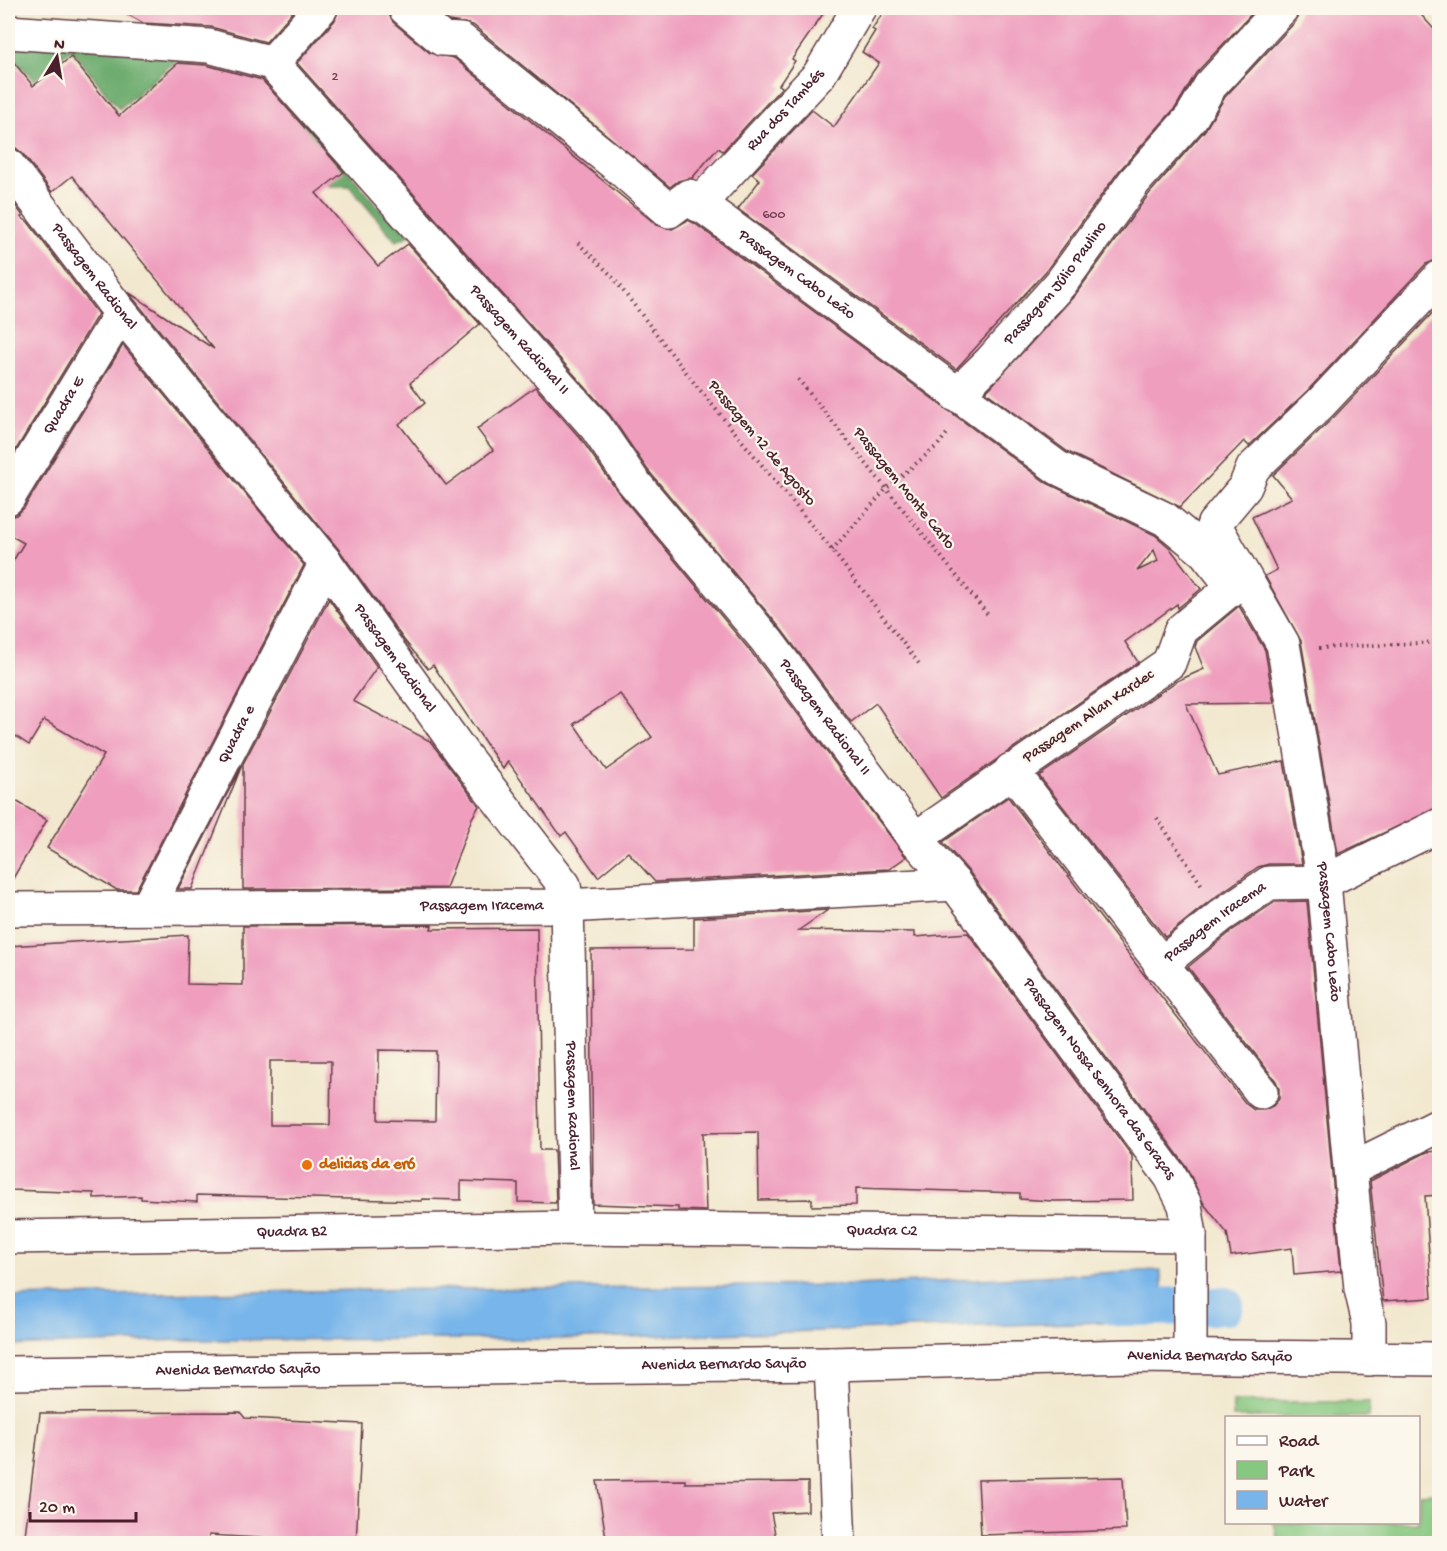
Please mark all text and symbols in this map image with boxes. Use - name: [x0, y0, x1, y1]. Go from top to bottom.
- north arrow: [27, 27, 87, 87]
- text: N: [52, 35, 67, 56]
- street label: Rua dos Tambés: [743, 66, 830, 155]
- house number: 2: [332, 69, 339, 86]
- house number: 600: [763, 207, 786, 224]
- street label: Passagem Júlio Paulino: [999, 218, 1112, 350]
- street label: Passagem Radional: [46, 219, 141, 334]
- street label: Passagem Cabo Leão: [733, 225, 859, 324]
- street label: Passagem Radional II: [464, 281, 573, 399]
- street label: Quadra E: [39, 372, 90, 438]
- street label: Passagem 12 de Agosto: [702, 377, 819, 511]
- street label: Passagem Monte Carlo: [847, 423, 958, 554]
- street label: Passagem Radional: [348, 600, 440, 717]
- street label: Passagem Radional II: [774, 655, 874, 780]
- street label: Passagem Allan Kardec: [1019, 666, 1159, 769]
- street label: Quadra e: [214, 702, 260, 767]
- street label: Passagem Cabo Leão: [1311, 860, 1344, 1003]
- street label: Passagem Iracema: [1160, 877, 1271, 968]
- street label: Passagem Iracema: [419, 897, 545, 916]
- street label: Passagem Nossa Senhora das Graças: [1018, 974, 1180, 1184]
- street label: Passagem Radional: [561, 1040, 583, 1171]
- place label: delicias da eró: [319, 1156, 416, 1175]
- marker: delicias da eró: [300, 1158, 314, 1172]
- street label: Quadra B2: [256, 1222, 328, 1243]
- street label: Quadra C2: [846, 1222, 918, 1241]
- street label: Avenida Bernardo Sayão: [1127, 1346, 1292, 1367]
- street label: Avenida Bernardo Sayão: [641, 1355, 807, 1376]
- street label: Avenida Bernardo Sayão: [155, 1360, 321, 1381]
- legend: [1225, 1416, 1420, 1524]
- text: Road: [1279, 1432, 1320, 1453]
- text: Park: [1278, 1462, 1315, 1483]
- scale bar: [30, 1485, 136, 1523]
- text: Water: [1279, 1492, 1329, 1513]
- text: 20 m: [39, 1498, 75, 1519]

